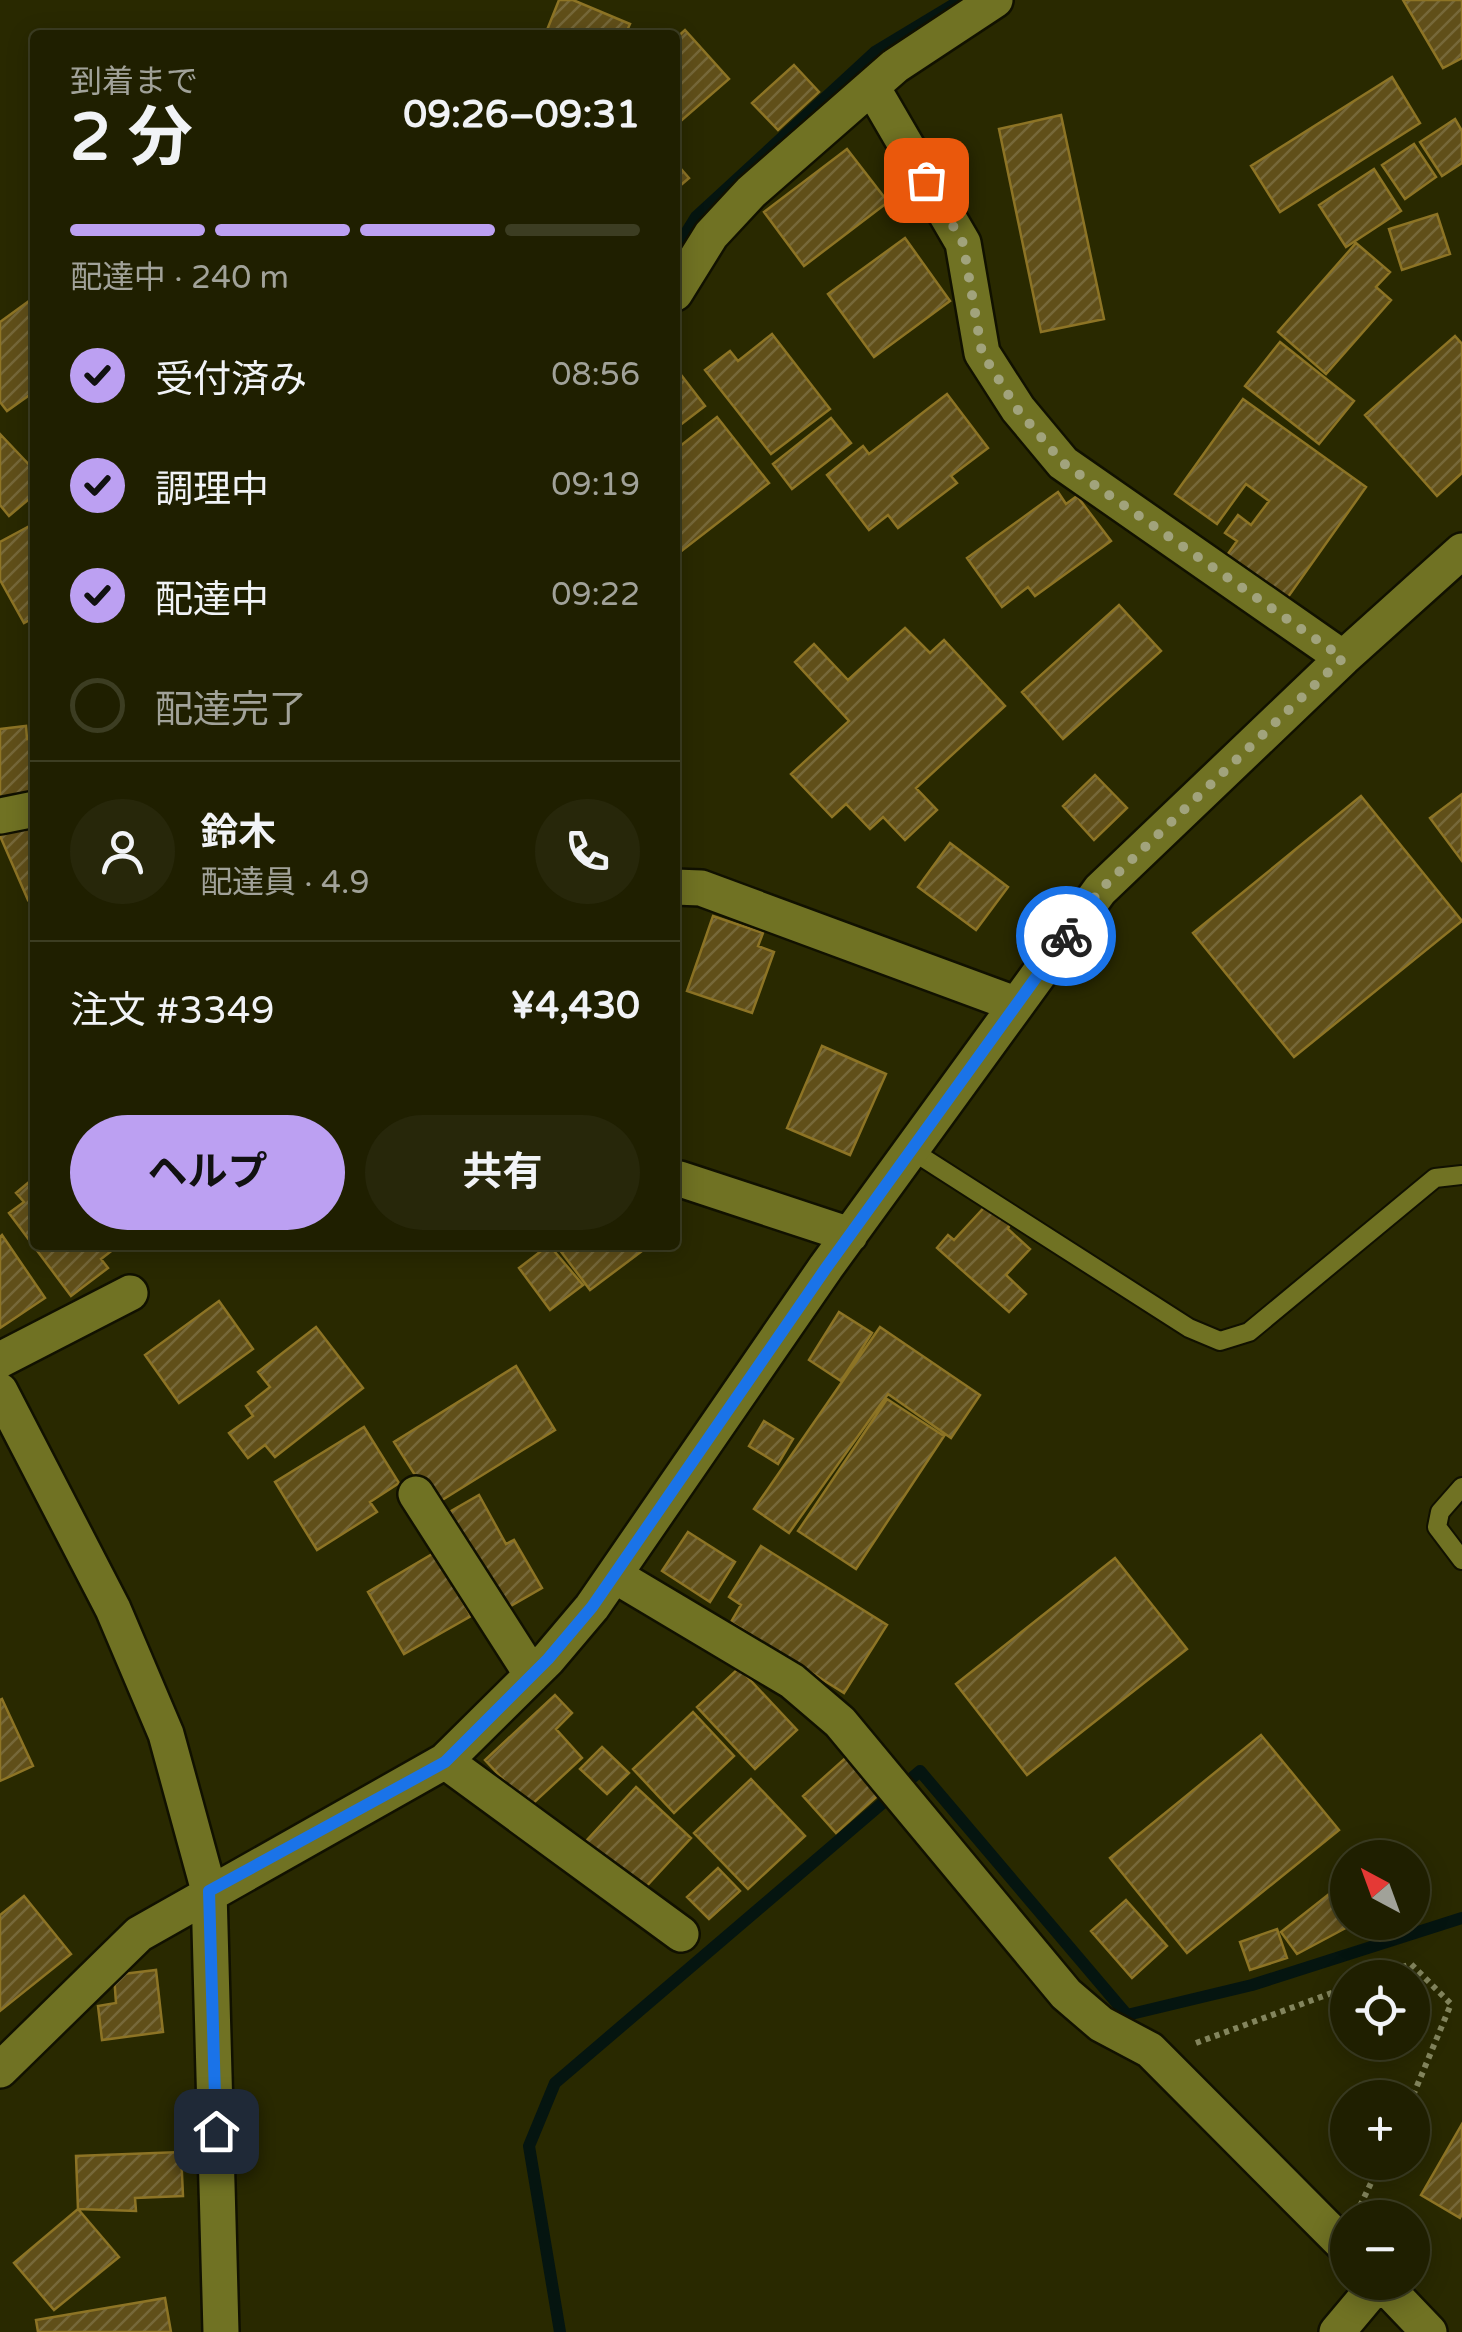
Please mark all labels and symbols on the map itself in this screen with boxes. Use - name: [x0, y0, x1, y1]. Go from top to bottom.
- pin: [884, 138, 969, 223]
- courier: [1016, 886, 1116, 986]
- north arrow: [1330, 1840, 1430, 1940]
- pin: [174, 2089, 259, 2174]

